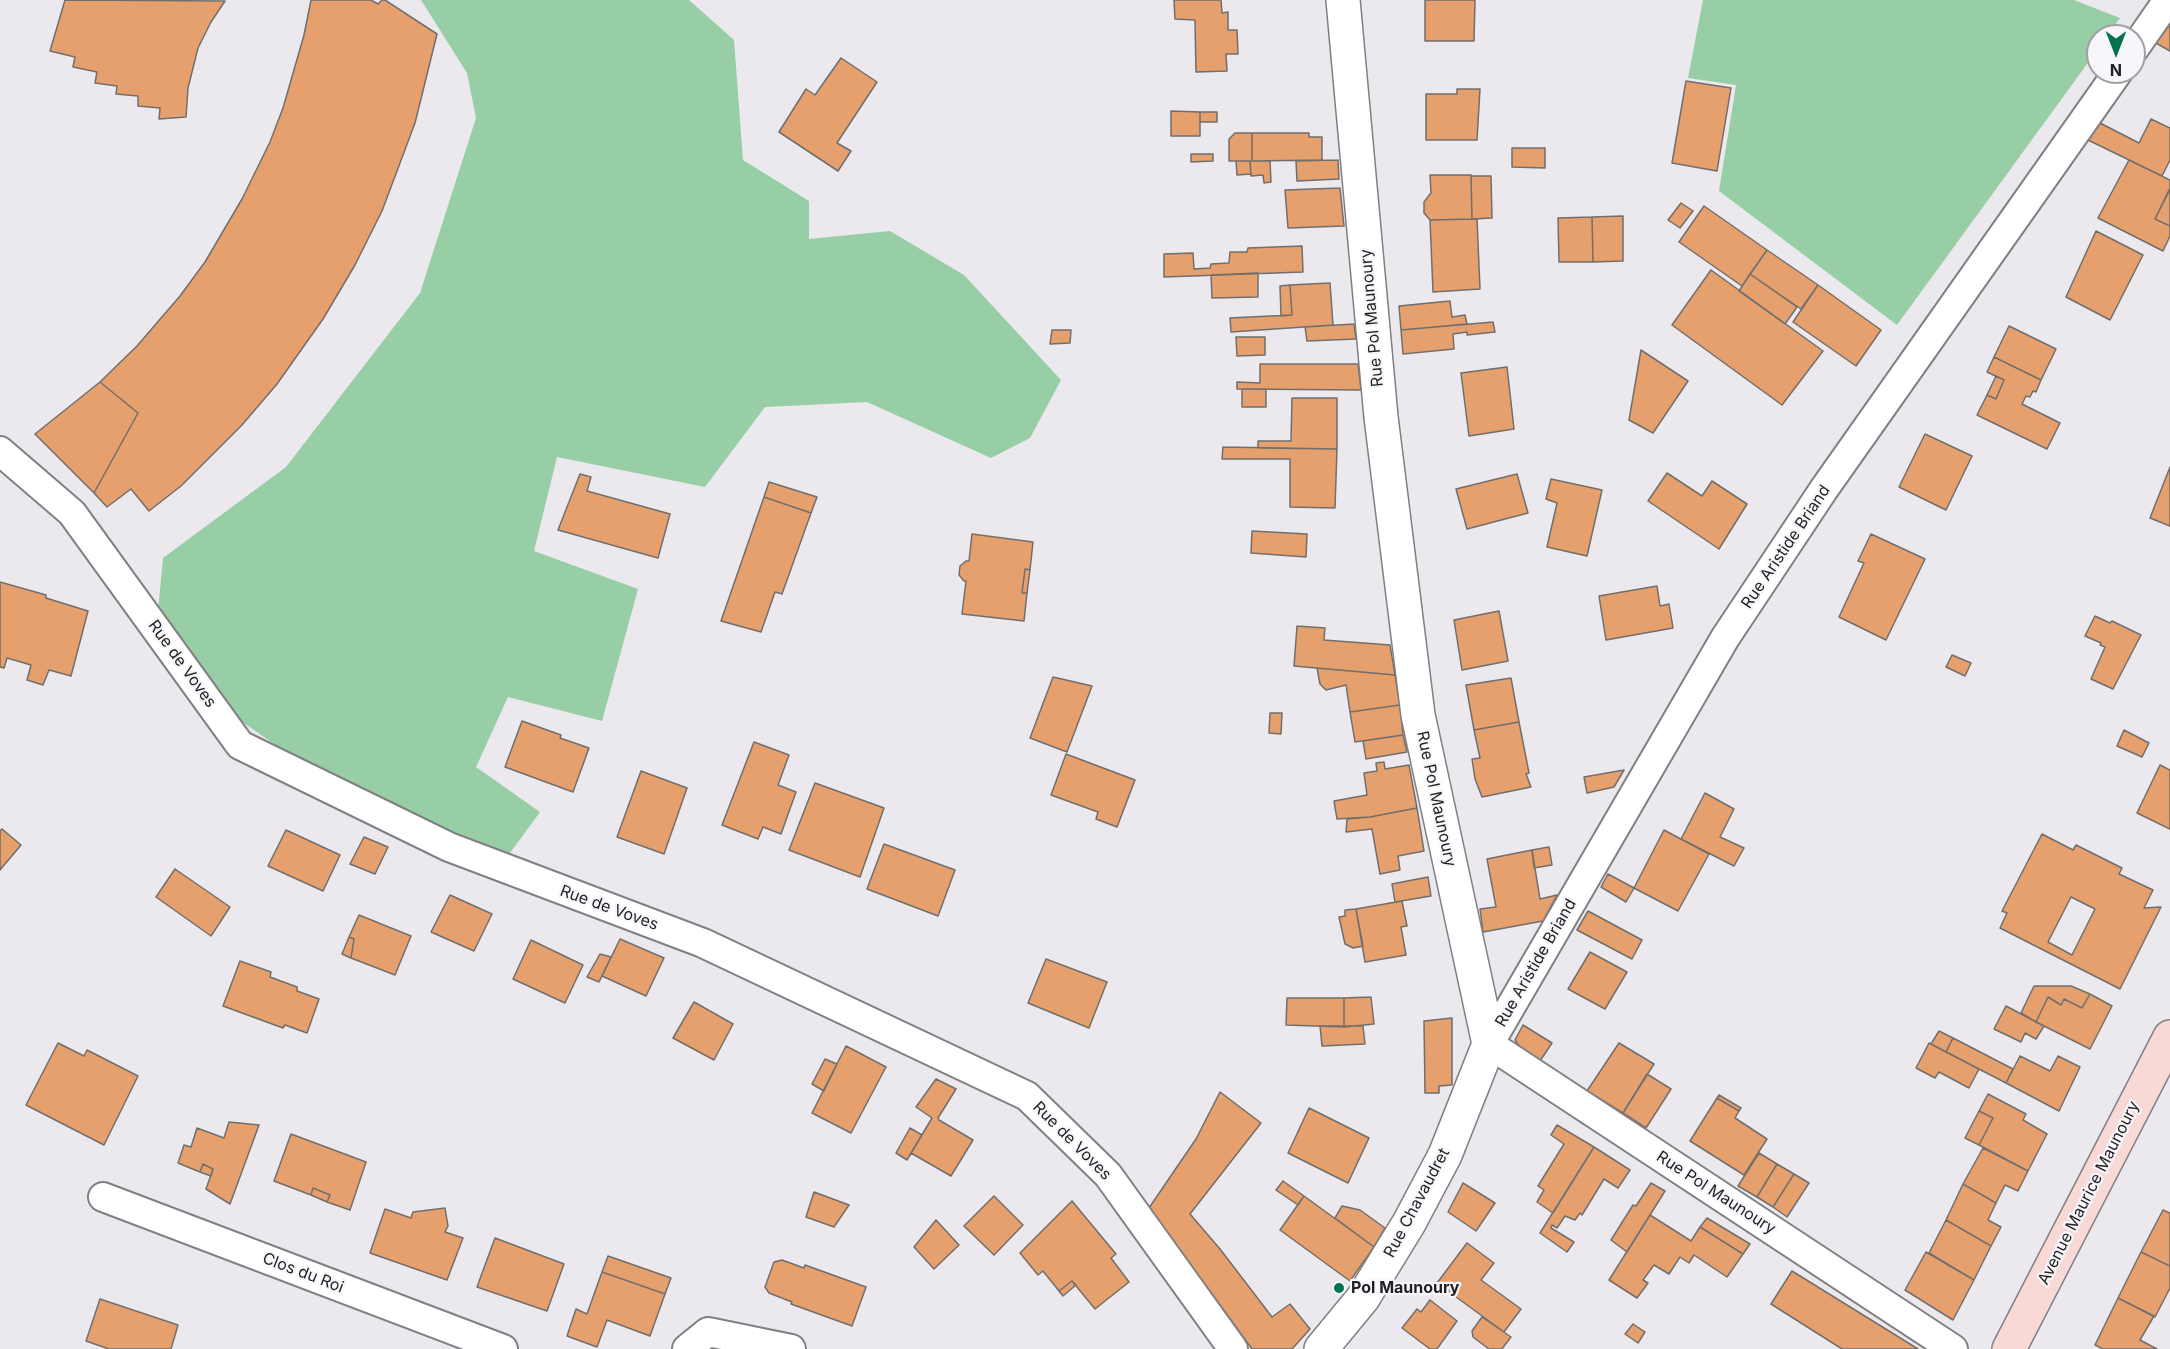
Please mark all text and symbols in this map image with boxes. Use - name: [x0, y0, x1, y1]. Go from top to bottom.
- north arrow: [2086, 24, 2146, 84]
- text: N: [2110, 60, 2122, 80]
- street label: Rue Pol Maunoury: [1356, 248, 1388, 388]
- street label: Rue Aristide Briand: [1738, 482, 1834, 612]
- street label: Rue de Voves: [144, 617, 220, 711]
- street label: Rue Pol Maunoury: [1412, 729, 1460, 869]
- street label: Rue de Voves: [557, 881, 661, 935]
- street label: Rue Aristide Briand: [1491, 895, 1581, 1031]
- street label: Rue de Voves: [1029, 1098, 1115, 1184]
- street label: Avenue Maurice Maunoury: [2034, 1098, 2144, 1288]
- street label: Rue Chavaudret: [1380, 1145, 1454, 1261]
- street label: Rue Pol Maunoury: [1653, 1147, 1779, 1239]
- street label: Clos du Roi: [260, 1249, 346, 1297]
- place label: Pol Maunoury: [1351, 1278, 1459, 1298]
- marker: Pol Maunoury: [1332, 1281, 1346, 1295]

